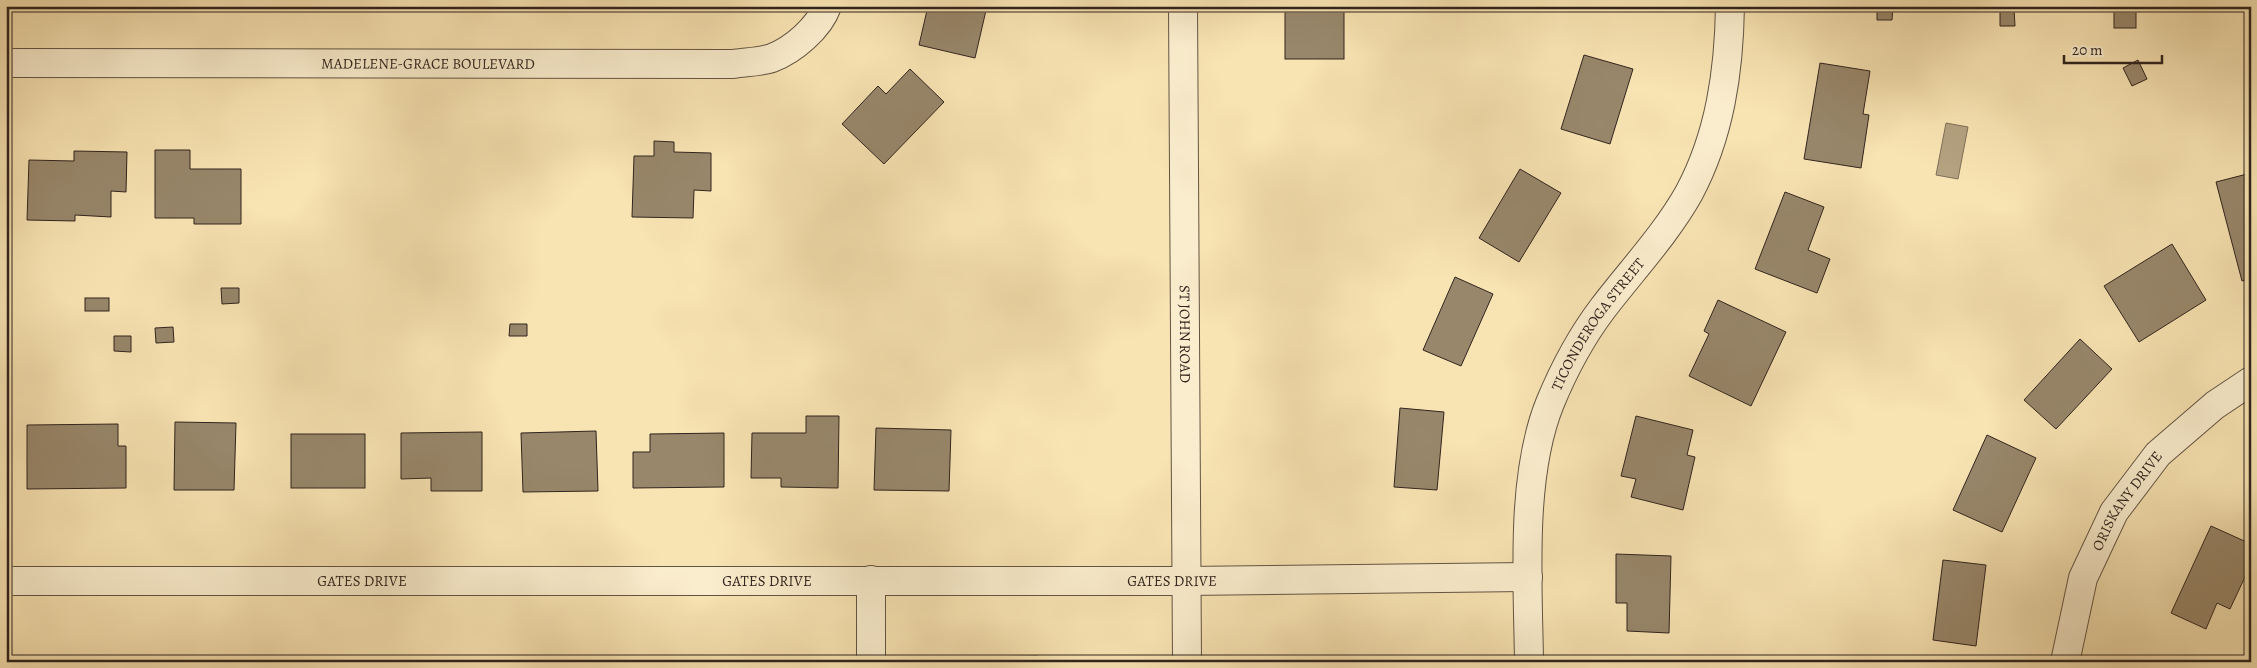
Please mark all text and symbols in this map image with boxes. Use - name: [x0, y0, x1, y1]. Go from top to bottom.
- scale bar: [2064, 32, 2162, 64]
- text: 20 m: [2072, 40, 2103, 60]
- street label: MADELENE-GRACE BOULEVARD: [321, 53, 535, 74]
- street label: TICONDEROGA STREET: [1547, 253, 1650, 394]
- street label: ST JOHN ROAD: [1175, 285, 1195, 383]
- street label: ORISKANY DRIVE: [2087, 447, 2167, 554]
- street label: GATES DRIVE: [317, 571, 407, 591]
- street label: GATES DRIVE: [722, 571, 812, 591]
- street label: GATES DRIVE: [1127, 571, 1217, 591]

